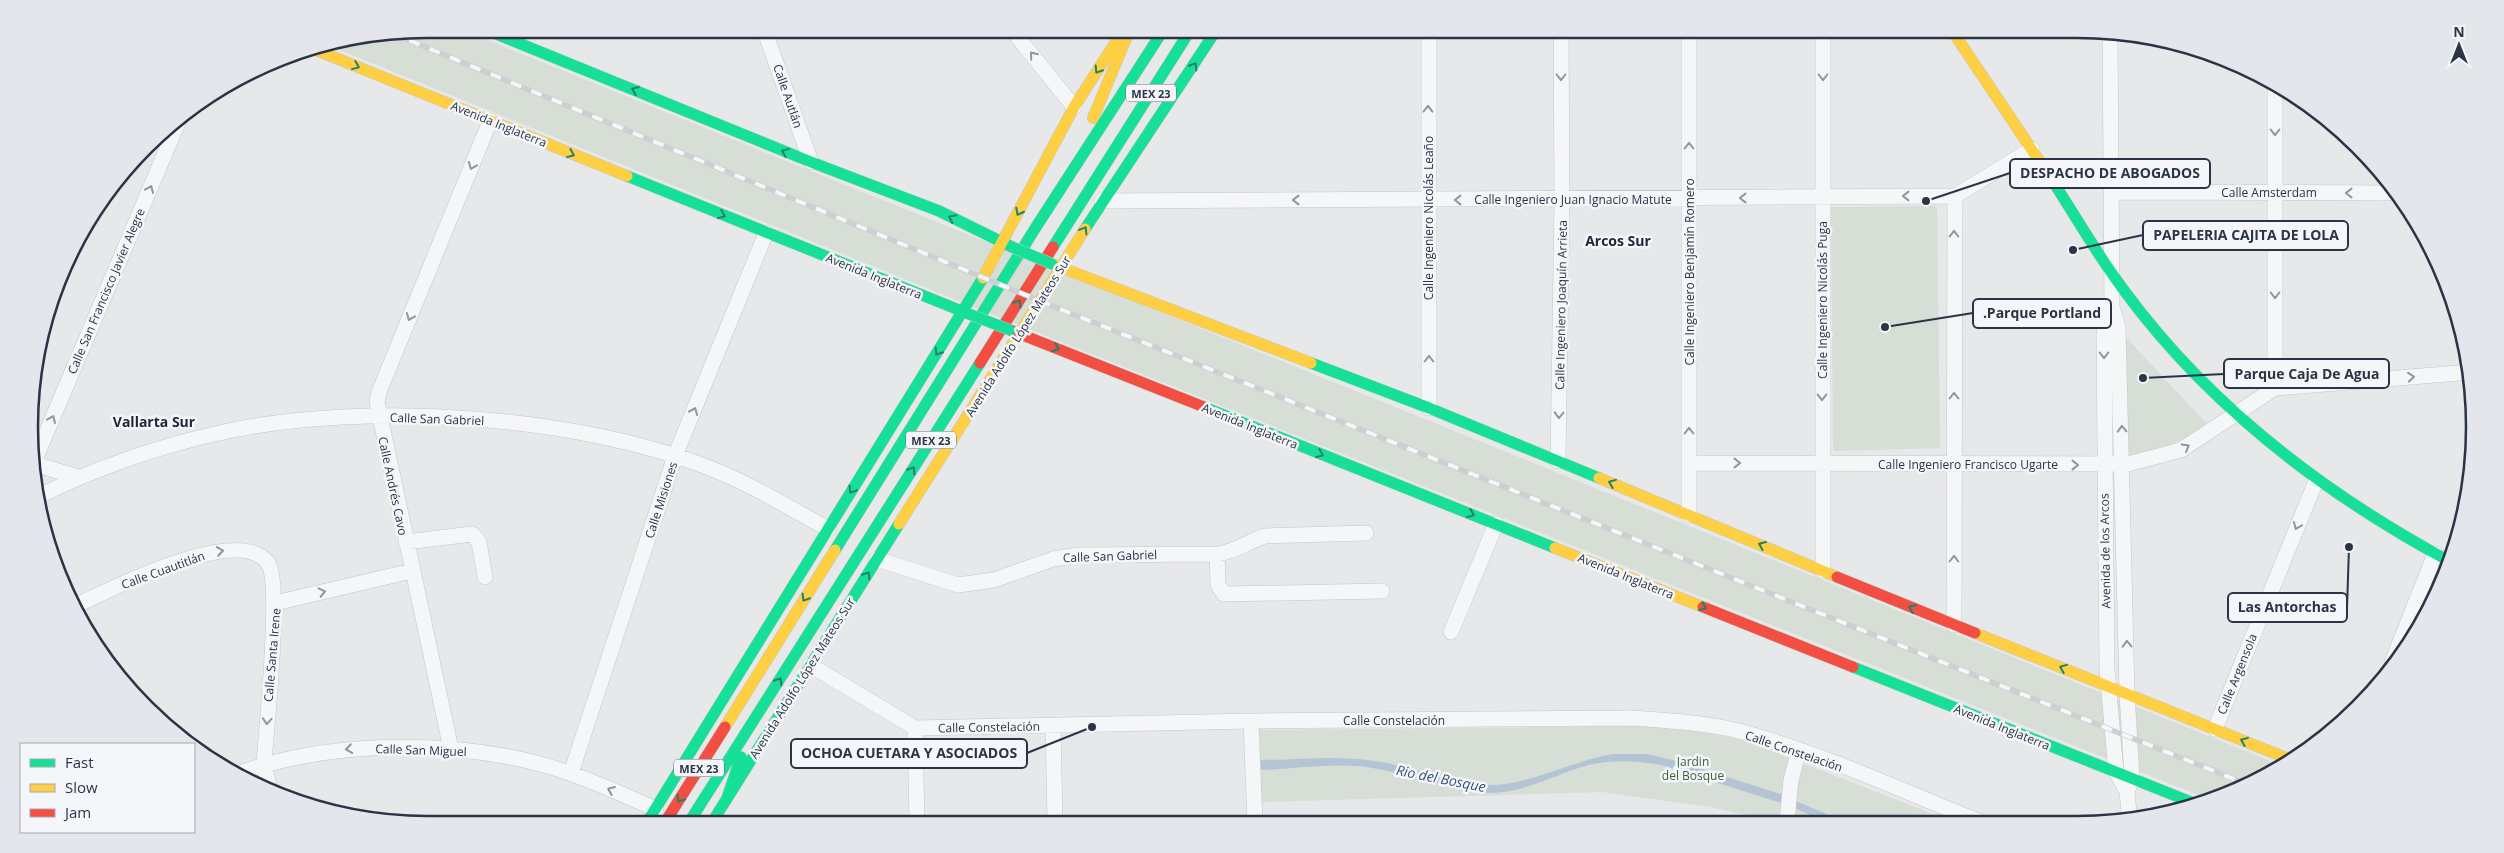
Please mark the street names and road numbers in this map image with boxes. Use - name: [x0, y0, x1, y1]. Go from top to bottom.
- street label: Calle Autlán: [769, 62, 807, 130]
- road number: MEX 23: [1126, 85, 1176, 102]
- street label: Avenida Inglaterra: [448, 97, 550, 151]
- street label: Calle Ingeniero Nicolás Leaño: [1420, 136, 1437, 300]
- street label: Calle Ingeniero Benjamín Romero: [1681, 178, 1698, 366]
- street label: Calle Amsterdam: [2221, 184, 2317, 201]
- street label: Calle Ingeniero Juan Ignacio Matute: [1474, 191, 1672, 208]
- street label: Calle San Francisco Javier Alegre: [63, 205, 149, 377]
- street label: Calle Ingeniero Joaquín Arrieta: [1551, 220, 1571, 390]
- street label: Calle Ingeniero Nicolás Puga: [1814, 221, 1831, 379]
- street label: Avenida Inglaterra: [823, 249, 925, 303]
- street label: Avenida Adolfo López Mateos Sur: [961, 252, 1075, 420]
- street label: Avenida Inglaterra: [1199, 399, 1301, 453]
- street label: Calle San Gabriel: [390, 409, 484, 429]
- road number: MEX 23: [906, 432, 956, 448]
- street label: Calle Andrés Cavo: [374, 435, 412, 537]
- street label: Calle Ingeniero Francisco Ugarte: [1878, 456, 2058, 473]
- street label: Calle Misiones: [641, 459, 681, 541]
- street label: Avenida de los Arcos: [2095, 493, 2115, 609]
- street label: Calle San Gabriel: [1063, 546, 1157, 566]
- street label: Calle Cuautitlán: [119, 547, 207, 593]
- street label: Avenida Inglaterra: [1575, 549, 1677, 603]
- street label: Avenida Adolfo López Mateos Sur: [745, 594, 859, 762]
- street label: Calle Santa Irene: [259, 607, 285, 703]
- street label: Calle Argensola: [2213, 631, 2261, 717]
- street label: Avenida Inglaterra: [1951, 700, 2053, 754]
- street label: Calle Constelación: [1343, 712, 1445, 729]
- street label: Calle Constelación: [938, 718, 1040, 736]
- street label: Calle Constelación: [1743, 726, 1845, 776]
- street label: Calle San Miguel: [375, 740, 467, 760]
- road number: MEX 23: [674, 760, 724, 776]

